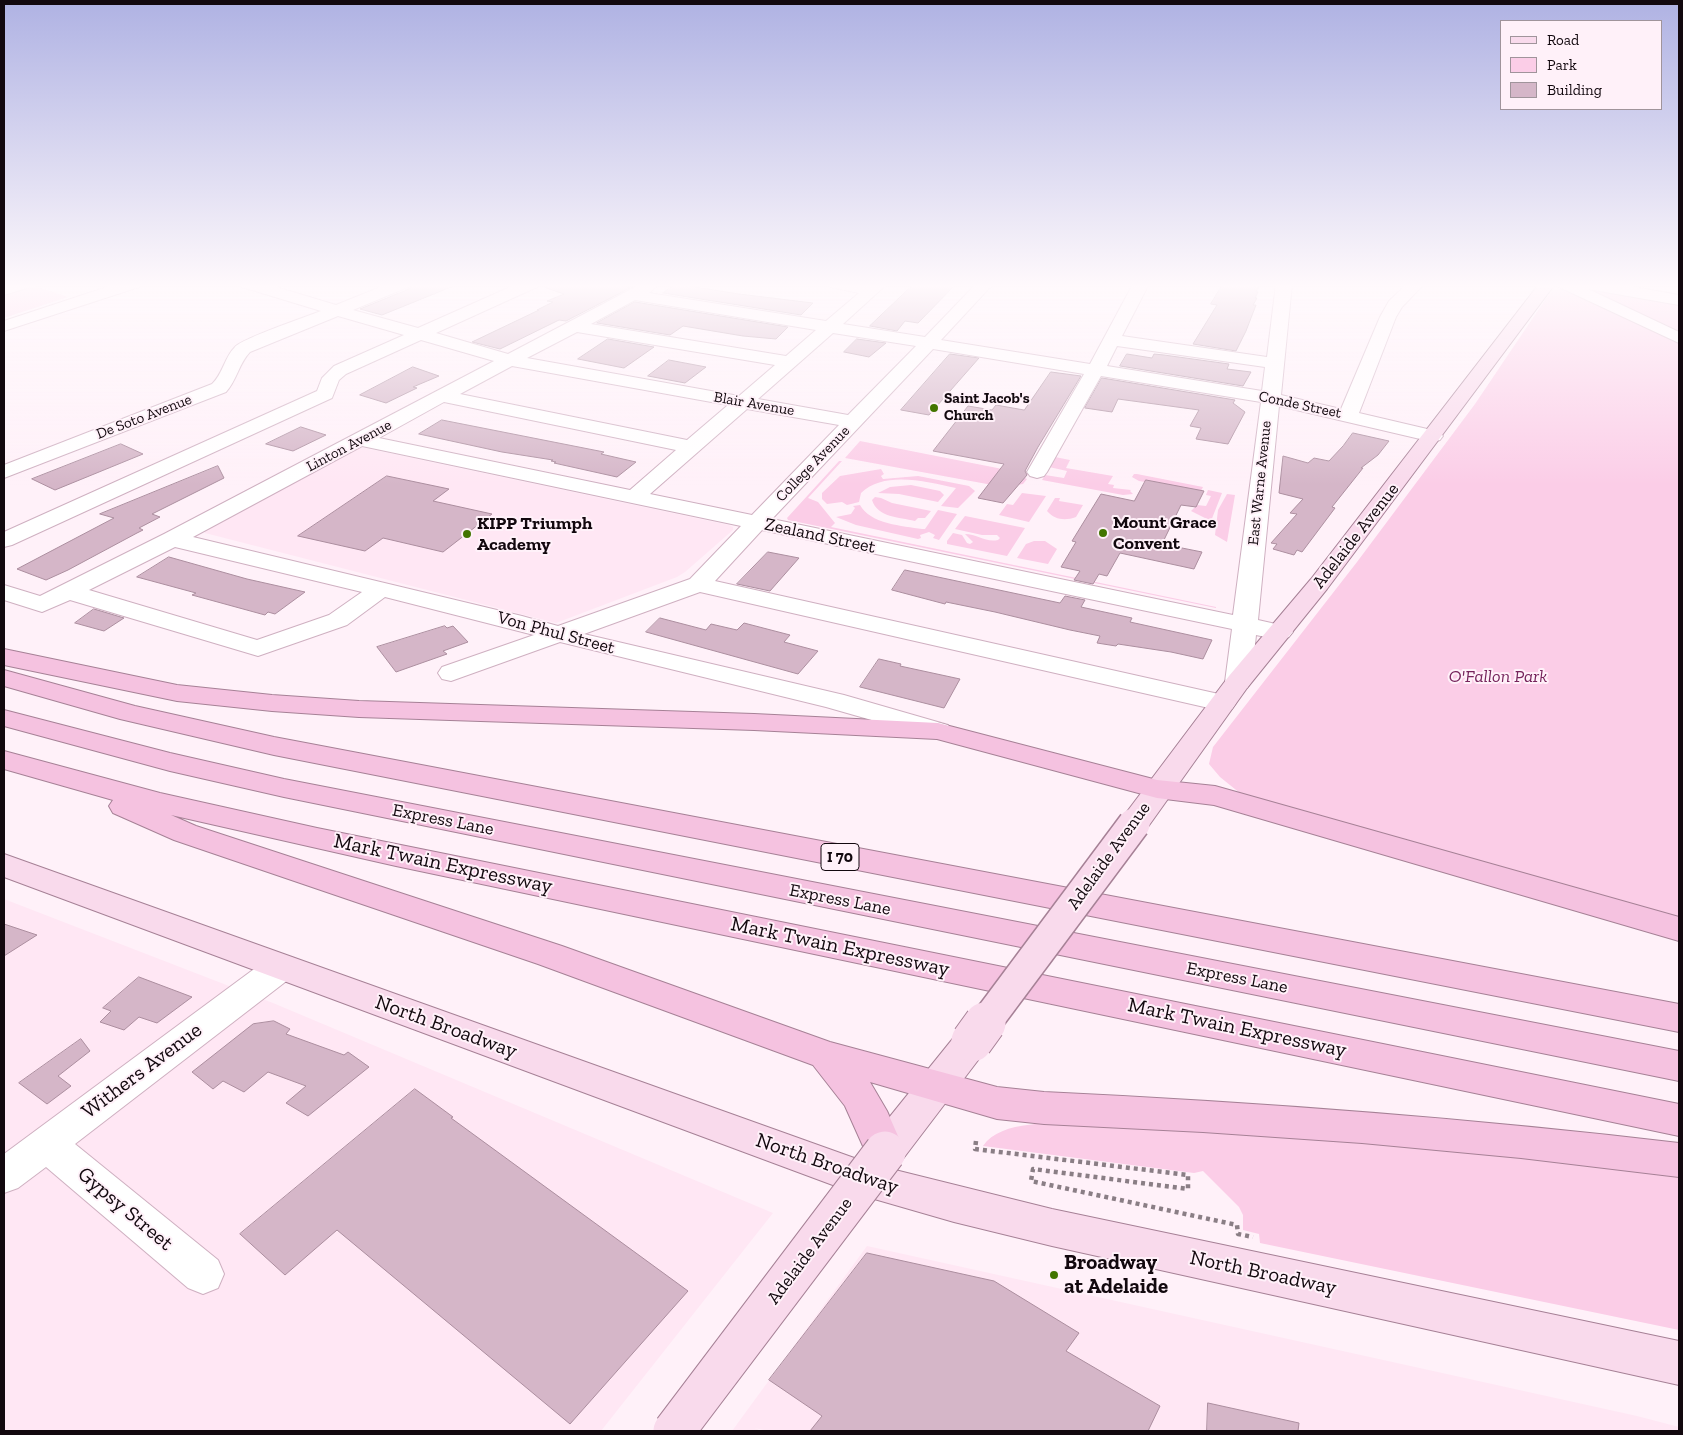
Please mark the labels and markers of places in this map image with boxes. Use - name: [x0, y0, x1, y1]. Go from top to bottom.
- place label: Saint Jacob's Church: [944, 390, 1030, 425]
- marker: Saint Jacob's Church: [928, 402, 940, 414]
- place label: Mount Grace Convent: [1113, 512, 1216, 554]
- place label: KIPP Triumph Academy: [477, 513, 592, 556]
- marker: Mount Grace Convent: [1097, 527, 1109, 539]
- marker: KIPP Triumph Academy: [461, 528, 473, 540]
- place label: Broadway at Adelaide: [1064, 1250, 1168, 1300]
- marker: Broadway at Adelaide: [1048, 1269, 1060, 1281]

